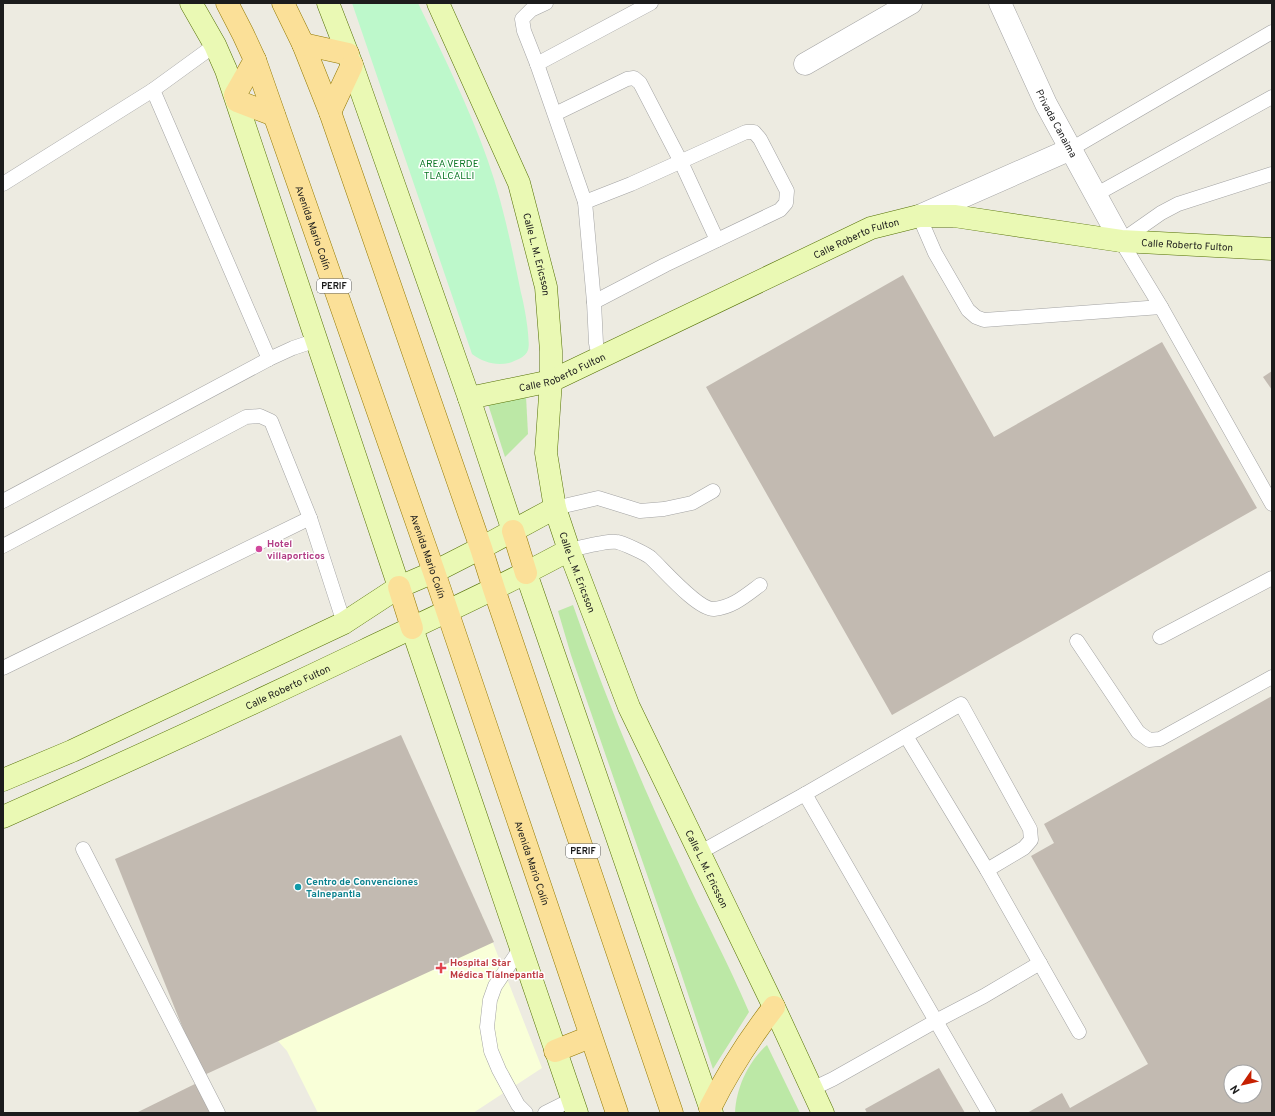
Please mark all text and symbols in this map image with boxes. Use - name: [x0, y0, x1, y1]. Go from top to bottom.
- street label: Privada Canaima: [1032, 88, 1079, 160]
- park label: AREA VERDE TLALCALLI: [419, 158, 479, 183]
- street label: Avenida Mario Colín: [291, 184, 333, 272]
- street label: Calle L. M. Ericsson: [519, 212, 552, 296]
- street label: Calle Roberto Fulton: [812, 216, 901, 263]
- street label: Calle Roberto Fulton: [1141, 237, 1233, 255]
- road number: PERIF: [317, 279, 351, 293]
- street label: Calle Roberto Fulton: [518, 351, 608, 395]
- street label: Avenida Mario Colín: [406, 513, 448, 601]
- street label: Calle L. M. Ericsson: [555, 530, 597, 615]
- place label: Hotel villaporticos: [267, 538, 325, 563]
- marker: Hotel villaporticos: [254, 544, 264, 554]
- street label: Calle Roberto Fulton: [244, 663, 333, 714]
- street label: Avenida Mario Colín: [511, 819, 551, 907]
- street label: Calle L. M. Ericsson: [681, 828, 730, 911]
- road number: PERIF: [566, 844, 600, 858]
- place label: Centro de Convenciones Talnepantla: [306, 876, 418, 901]
- marker: Centro de Convenciones Talnepantla: [293, 882, 303, 892]
- place label: Hospital Star Médica Tlalnepantla: [450, 957, 544, 982]
- marker: Hospital Star Médica Tlalnepantla: [435, 962, 447, 974]
- north arrow: [1223, 1064, 1263, 1104]
- text: N: [1228, 1082, 1244, 1096]

